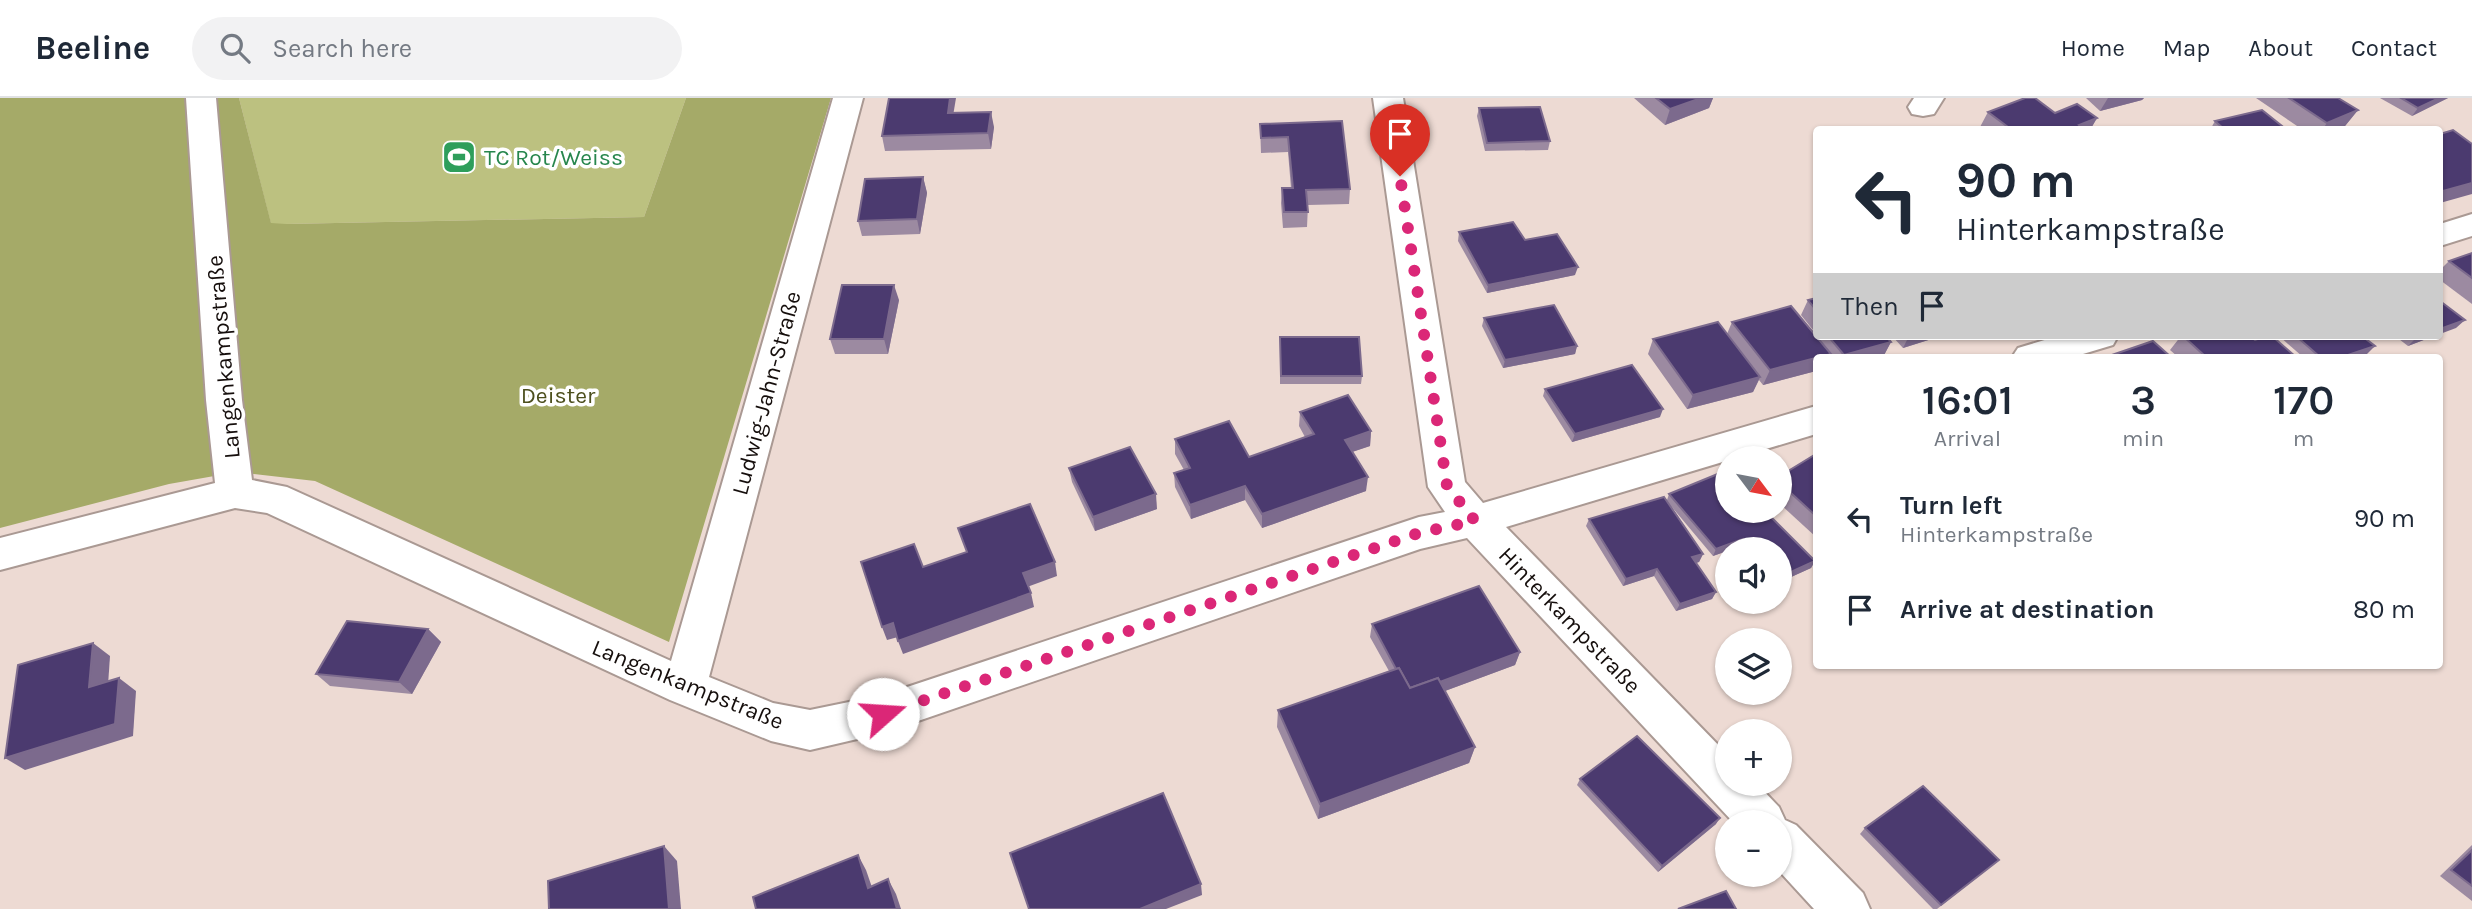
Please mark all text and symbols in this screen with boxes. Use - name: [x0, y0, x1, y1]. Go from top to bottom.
- search box: [192, 17, 682, 80]
- text: Beeline: [35, 29, 150, 67]
- icon: search: [216, 29, 254, 67]
- text: Search here: [272, 33, 412, 64]
- text: Home: [2061, 34, 2125, 62]
- text: Map: [2163, 34, 2210, 62]
- text: About: [2248, 34, 2313, 62]
- text: Contact: [2351, 34, 2437, 62]
- pin: [1370, 104, 1430, 176]
- icon: arrive: [1381, 115, 1419, 153]
- sports icon: TC Rot/Weiss: [440, 138, 478, 176]
- place label: TC Rot/Weiss: [484, 144, 623, 171]
- text: 90 m: [1956, 152, 2076, 209]
- icon: left: [1841, 154, 1932, 245]
- text: Hinterkampstraße: [1956, 211, 2225, 248]
- street label: Langenkampstraße: [201, 254, 246, 460]
- icon: arrive: [1913, 287, 1951, 325]
- street label: Ludwig-Jahn-Straße: [726, 288, 807, 498]
- text: Then: [1841, 291, 1899, 322]
- text: 16:01: [1922, 375, 2013, 425]
- text: 3: [2130, 375, 2156, 425]
- text: 170: [2273, 375, 2334, 425]
- park label: Deister: [521, 382, 596, 409]
- text: Arrival: [1934, 425, 2001, 452]
- text: min: [2122, 425, 2164, 452]
- text: m: [2293, 425, 2314, 452]
- north arrow: [1715, 446, 1792, 523]
- map controls: [1715, 446, 1792, 887]
- text: Turn left: [1900, 490, 2002, 521]
- icon: left: [1841, 500, 1879, 538]
- text: 90 m: [2354, 503, 2415, 534]
- text: Hinterkampstraße: [1900, 521, 2093, 548]
- button: sound: [1715, 537, 1792, 614]
- street label: Hinterkampstraße: [1493, 542, 1646, 699]
- icon: arrive: [1841, 591, 1879, 629]
- text: Arrive at destination: [1900, 594, 2154, 625]
- text: 80 m: [2353, 594, 2415, 625]
- button: layers: [1715, 628, 1792, 705]
- street label: Langenkampstraße: [588, 634, 788, 735]
- position arrow: [846, 677, 920, 751]
- button: +: [1715, 719, 1792, 796]
- button: −: [1715, 810, 1792, 887]

